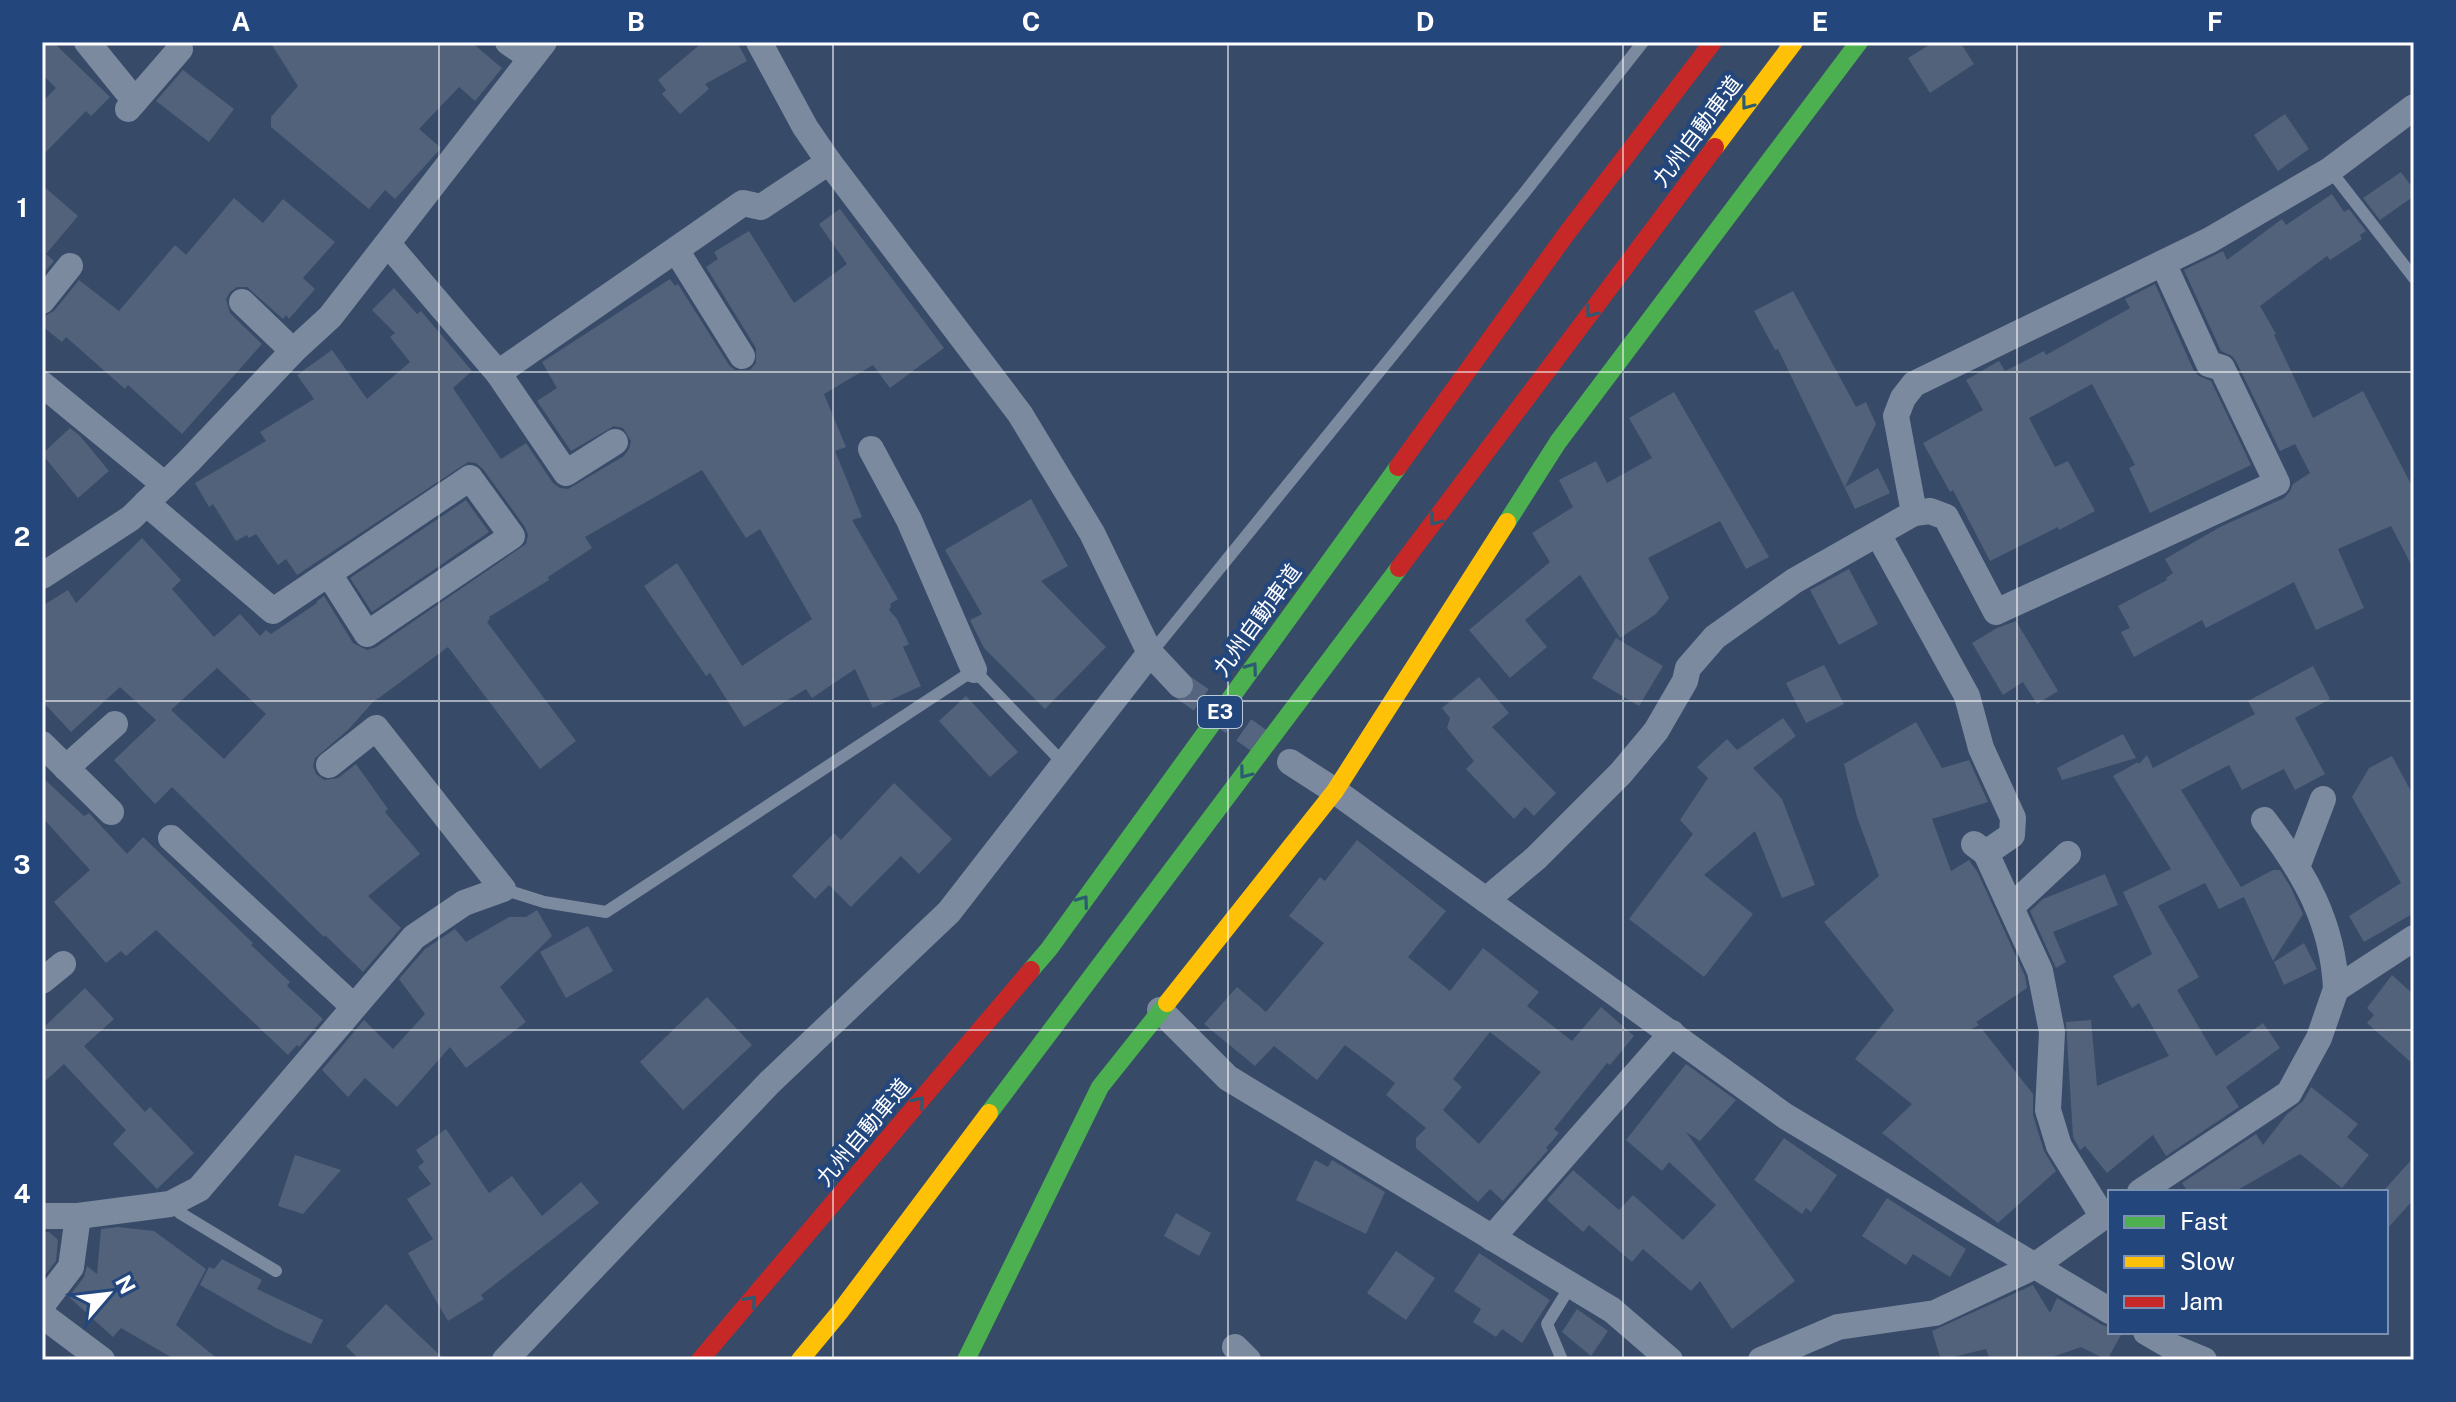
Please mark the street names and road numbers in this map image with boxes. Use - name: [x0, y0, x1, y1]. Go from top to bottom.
- street label: 九州自動車道: [1647, 70, 1747, 192]
- street label: 九州自動車道: [1208, 559, 1306, 681]
- road number: E3: [1198, 696, 1242, 728]
- street label: 九州自動車道: [811, 1073, 915, 1191]

